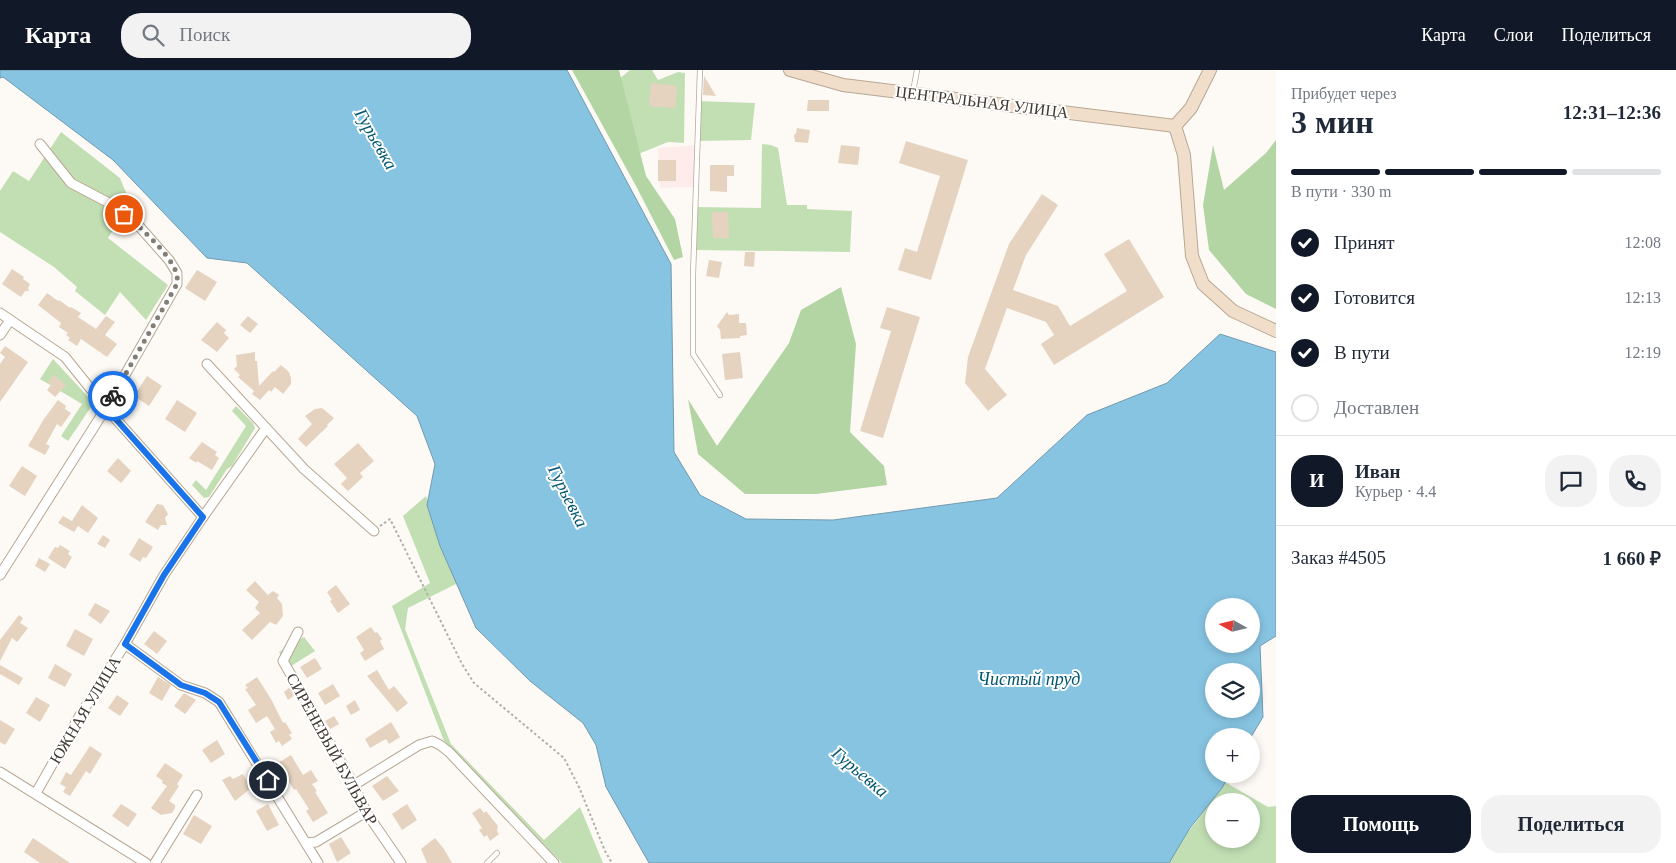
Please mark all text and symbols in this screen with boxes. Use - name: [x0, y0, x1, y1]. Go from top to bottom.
- search box: [121, 13, 471, 58]
- icon: search: [139, 21, 167, 49]
- text: Карта: [25, 22, 91, 48]
- text: Поиск: [179, 24, 230, 45]
- text: Карта: [1421, 25, 1466, 45]
- text: Слои: [1494, 25, 1533, 45]
- text: Поделиться: [1561, 25, 1651, 45]
- street label: ЦЕНТРАЛЬНАЯ УЛИЦА: [895, 83, 1070, 122]
- text: Прибудет через: [1291, 85, 1397, 102]
- text: 12:31–12:36: [1563, 102, 1661, 123]
- water label: Гурьевка: [350, 104, 401, 173]
- text: 3 мин: [1291, 104, 1374, 140]
- text: В пути · 330 m: [1291, 183, 1392, 200]
- pin: [103, 193, 145, 235]
- icon: bag: [110, 200, 138, 228]
- icon: check: [1291, 229, 1319, 257]
- text: Принят: [1334, 232, 1395, 253]
- text: 12:08: [1625, 234, 1661, 251]
- icon: check: [1291, 284, 1319, 312]
- text: Готовится: [1334, 287, 1415, 308]
- text: 12:13: [1625, 289, 1661, 306]
- icon: check: [1291, 339, 1319, 367]
- text: В пути: [1334, 342, 1390, 363]
- text: 12:19: [1625, 344, 1661, 361]
- courier: [88, 371, 138, 421]
- icon: bike: [99, 382, 127, 410]
- text: Доставлен: [1334, 397, 1419, 418]
- button: chat: [1545, 455, 1597, 507]
- button: phone: [1609, 455, 1661, 507]
- water label: Гурьевка: [543, 461, 592, 530]
- text: Иван: [1355, 461, 1401, 482]
- text: И: [1310, 470, 1324, 491]
- text: Курьер · 4.4: [1355, 483, 1436, 500]
- text: Заказ #4505: [1291, 547, 1386, 568]
- text: 1 660 ₽: [1602, 548, 1661, 569]
- north arrow: [1205, 598, 1260, 652]
- map controls: [1205, 598, 1260, 848]
- street label: ЮЖНАЯ УЛИЦА: [46, 653, 125, 767]
- button: layers: [1205, 663, 1260, 718]
- water label: Чистый пруд: [978, 669, 1080, 689]
- street label: СИРЕНЕВЫЙ БУЛЬВАР: [283, 670, 382, 828]
- button: +: [1205, 728, 1260, 783]
- water label: Гурьевка: [827, 742, 892, 801]
- pin: [247, 759, 289, 801]
- icon: home: [254, 766, 282, 794]
- button: −: [1205, 793, 1260, 848]
- button: Помощь: [1291, 795, 1471, 853]
- button: Поделиться: [1481, 795, 1661, 853]

